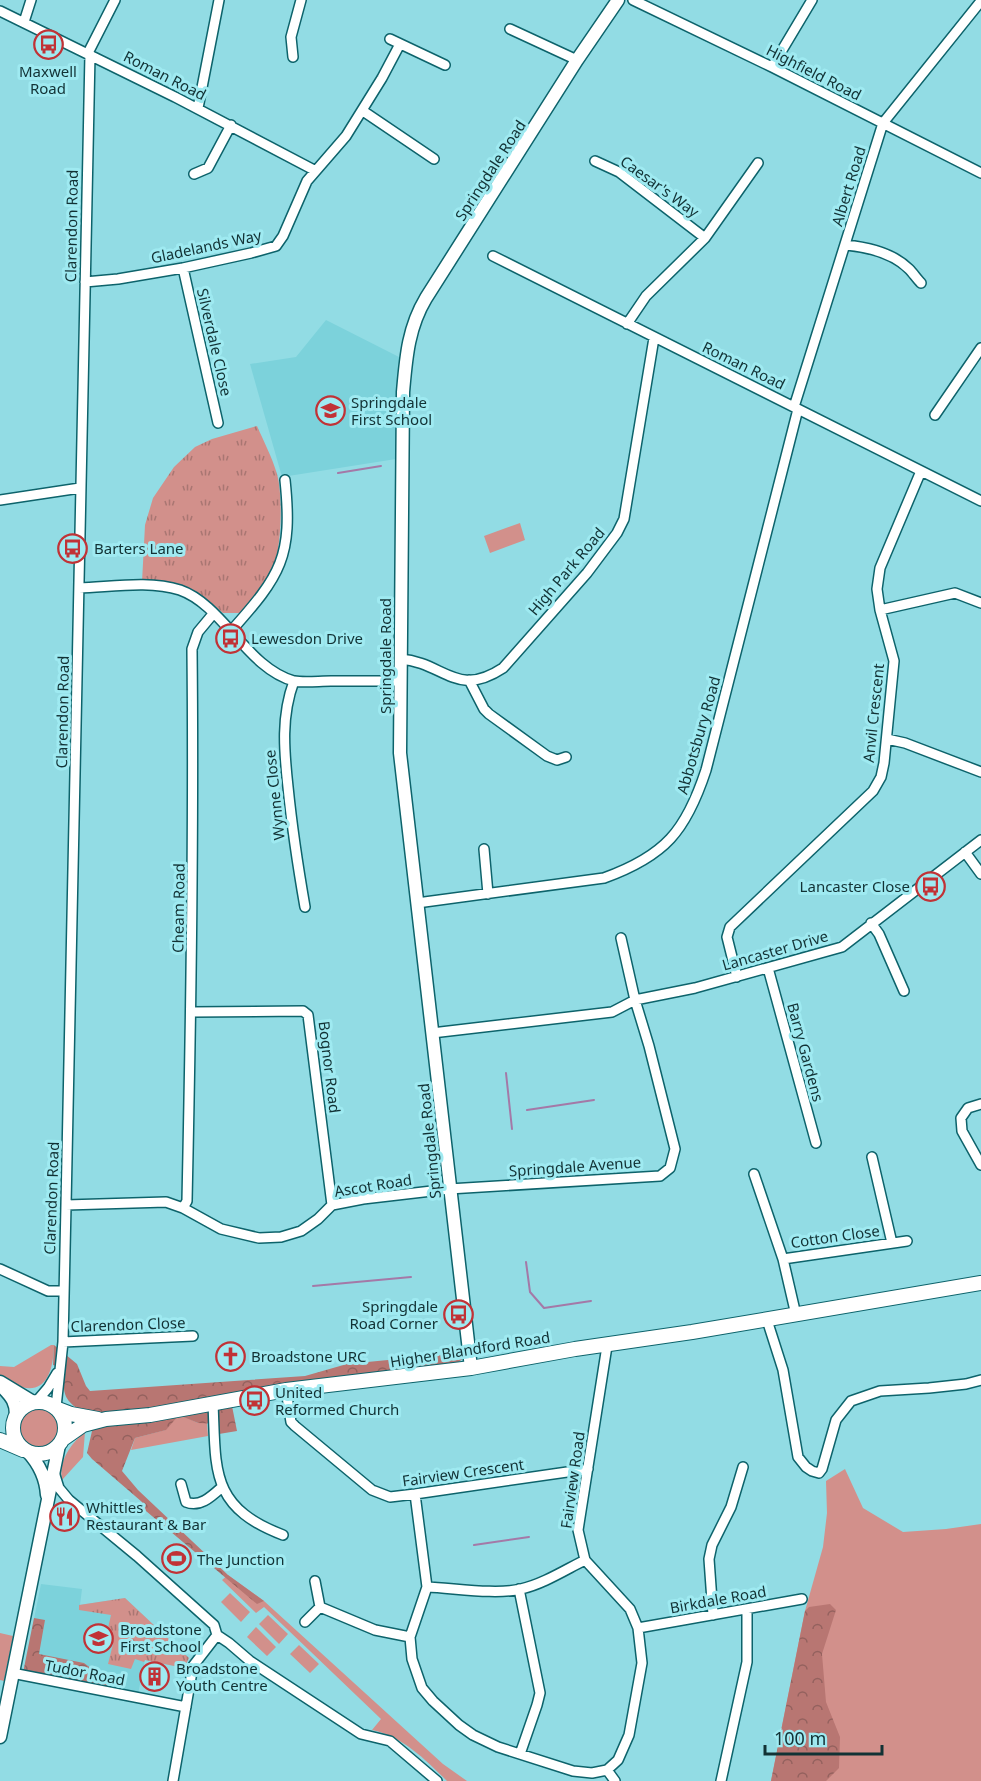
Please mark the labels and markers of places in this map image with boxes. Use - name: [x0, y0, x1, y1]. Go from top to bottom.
- bus stop icon: Maxwell Road: [32, 28, 64, 60]
- place label: Maxwell Road: [19, 61, 77, 98]
- place label: Springdale First School: [351, 392, 432, 429]
- school or university icon: Springdale First School: [314, 395, 346, 427]
- bus stop icon: Barters Lane: [57, 532, 89, 564]
- place label: Barters Lane: [94, 538, 184, 558]
- bus stop icon: Lewesdon Drive: [214, 622, 246, 654]
- place label: Lewesdon Drive: [251, 628, 363, 648]
- bus stop icon: Lancaster Close: [915, 870, 947, 902]
- place label: Lancaster Close: [800, 876, 910, 896]
- place label: Springdale Road Corner: [349, 1296, 438, 1333]
- bus stop icon: Springdale Road Corner: [443, 1299, 475, 1331]
- church icon: Broadstone URC: [214, 1340, 246, 1372]
- place label: Broadstone URC: [251, 1346, 367, 1366]
- place label: United Reformed Church: [275, 1382, 399, 1419]
- bus stop icon: United Reformed Church: [238, 1385, 270, 1417]
- place label: Whittles Restaurant & Bar: [86, 1497, 206, 1534]
- restaurant icon: Whittles Restaurant & Bar: [49, 1500, 81, 1532]
- sports icon: The Junction: [160, 1543, 192, 1575]
- place label: The Junction: [197, 1549, 284, 1569]
- place label: Broadstone First School: [120, 1619, 202, 1656]
- school or university icon: Broadstone First School: [83, 1622, 115, 1654]
- place label: Broadstone Youth Centre: [176, 1658, 268, 1695]
- building icon: Broadstone Youth Centre: [139, 1661, 171, 1693]

